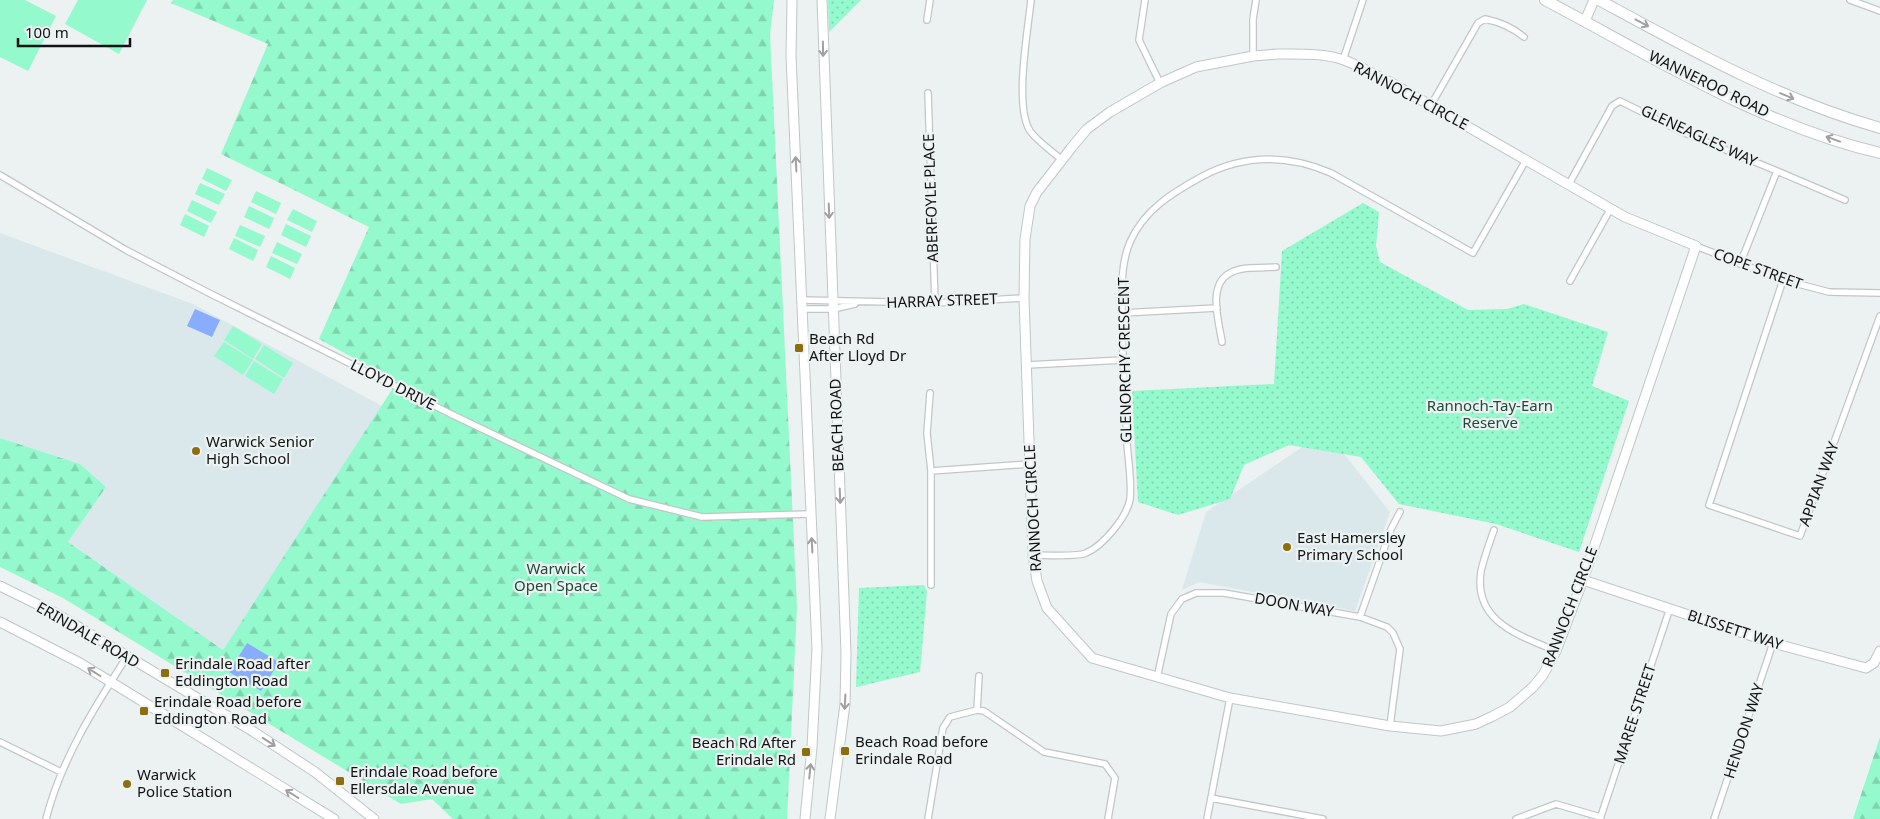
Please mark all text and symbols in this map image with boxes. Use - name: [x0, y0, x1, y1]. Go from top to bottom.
- scale bar: [18, 15, 130, 47]
- one-way arrow: [1634, 18, 1649, 28]
- text: 100 m: [25, 22, 69, 42]
- one-way arrow: [818, 40, 827, 56]
- street label: WANNEROO ROAD: [1646, 45, 1773, 121]
- street label: RANNOCH CIRCLE: [1350, 56, 1472, 134]
- one-way arrow: [1779, 92, 1794, 101]
- street label: GLENEAGLES WAY: [1638, 99, 1761, 171]
- street label: ABERFOYLE PLACE: [918, 133, 942, 263]
- one-way arrow: [1826, 134, 1842, 143]
- one-way arrow: [791, 156, 801, 172]
- one-way arrow: [824, 202, 834, 219]
- street label: COPE STREET: [1711, 243, 1806, 294]
- street label: GLENORCHY CRESCENT: [1113, 276, 1135, 443]
- street label: HARRAY STREET: [886, 288, 999, 312]
- place label: Beach Rd After Lloyd Dr: [809, 328, 906, 365]
- marker: Beach Rd After Lloyd Dr: [793, 342, 805, 354]
- street label: LLOYD DRIVE: [347, 354, 439, 414]
- street label: BEACH ROAD: [824, 378, 848, 472]
- park label: Rannoch-Tay-Earn Reserve: [1427, 395, 1553, 432]
- place label: Warwick Senior High School: [206, 431, 314, 468]
- street label: APPIAN WAY: [1794, 438, 1843, 529]
- street label: RANNOCH CIRCLE: [1019, 444, 1045, 572]
- marker: Warwick Senior High School: [190, 445, 202, 457]
- one-way arrow: [835, 488, 845, 504]
- place label: East Hamersley Primary School: [1297, 527, 1406, 564]
- one-way arrow: [808, 537, 817, 553]
- marker: East Hamersley Primary School: [1281, 541, 1293, 553]
- street label: RANNOCH CIRCLE: [1537, 544, 1601, 670]
- park label: Warwick Open Space: [514, 558, 598, 595]
- street label: DOON WAY: [1253, 587, 1336, 621]
- street label: ERINDALE ROAD: [33, 597, 144, 672]
- street label: BLISSETT WAY: [1685, 604, 1786, 654]
- place label: Erindale Road after Eddington Road: [175, 653, 310, 690]
- street label: MAREE STREET: [1608, 661, 1660, 766]
- one-way arrow: [88, 667, 102, 677]
- marker: Erindale Road after Eddington Road: [159, 667, 171, 679]
- street label: HENDON WAY: [1718, 680, 1768, 781]
- place label: Erindale Road before Eddington Road: [154, 691, 302, 728]
- one-way arrow: [840, 693, 849, 709]
- marker: Erindale Road before Eddington Road: [138, 705, 150, 717]
- place label: Beach Road before Erindale Road: [855, 731, 988, 768]
- place label: Beach Rd After Erindale Rd: [692, 732, 796, 769]
- one-way arrow: [262, 737, 276, 748]
- marker: Beach Road before Erindale Road: [839, 745, 851, 757]
- marker: Beach Rd After Erindale Rd: [800, 746, 812, 758]
- place label: Erindale Road before Ellersdale Avenue: [350, 761, 498, 798]
- one-way arrow: [805, 763, 815, 779]
- place label: Warwick Police Station: [137, 764, 232, 801]
- marker: Erindale Road before Ellersdale Avenue: [334, 775, 346, 787]
- marker: Warwick Police Station: [121, 778, 133, 790]
- one-way arrow: [286, 788, 300, 798]

